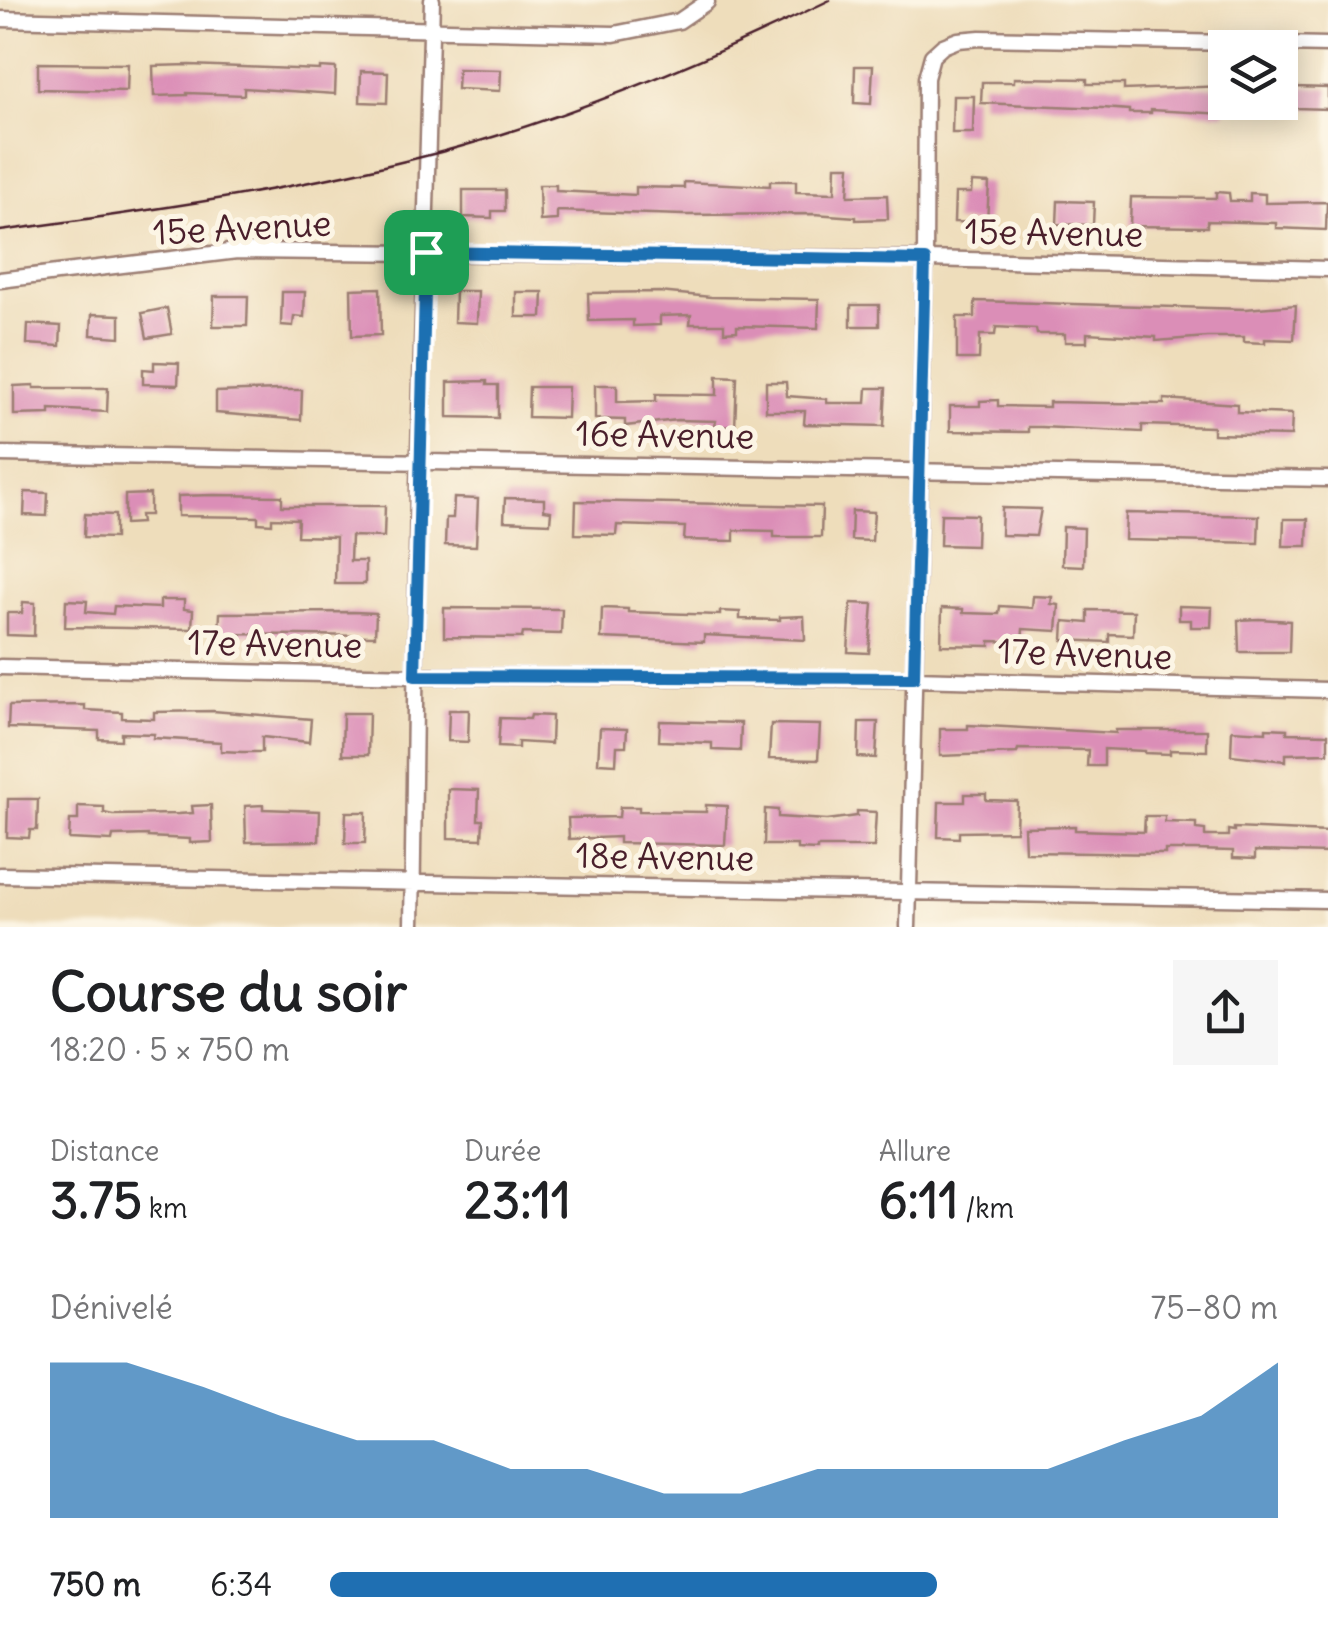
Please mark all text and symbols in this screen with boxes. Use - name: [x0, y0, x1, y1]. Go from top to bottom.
- map controls: [1208, 30, 1298, 120]
- button: layers: [1208, 30, 1298, 120]
- street label: 15e Avenue: [152, 200, 332, 254]
- street label: 15e Avenue: [964, 208, 1144, 256]
- pin: [384, 210, 469, 295]
- icon: arrive: [399, 225, 454, 280]
- street label: 16e Avenue: [575, 410, 755, 458]
- street label: 17e Avenue: [187, 619, 363, 667]
- street label: 17e Avenue: [997, 628, 1173, 678]
- street label: 18e Avenue: [575, 832, 755, 880]
- text: Course du soir: [50, 957, 407, 1026]
- button: share: [1173, 960, 1278, 1065]
- text: 18:20 · 5 × 750 m: [50, 1029, 290, 1070]
- text: Distance: [50, 1133, 159, 1169]
- text: Durée: [464, 1133, 541, 1169]
- text: Allure: [879, 1133, 951, 1169]
- text: 3.75: [50, 1169, 142, 1232]
- text: 23:11: [464, 1169, 571, 1232]
- text: 6:11: [879, 1169, 959, 1232]
- text: km: [142, 1190, 188, 1226]
- text: /km: [959, 1190, 1014, 1226]
- text: Dénivelé: [50, 1287, 173, 1328]
- text: 75–80 m: [1151, 1287, 1278, 1328]
- text: 750 m: [50, 1564, 141, 1605]
- text: 6:34: [210, 1564, 272, 1605]

